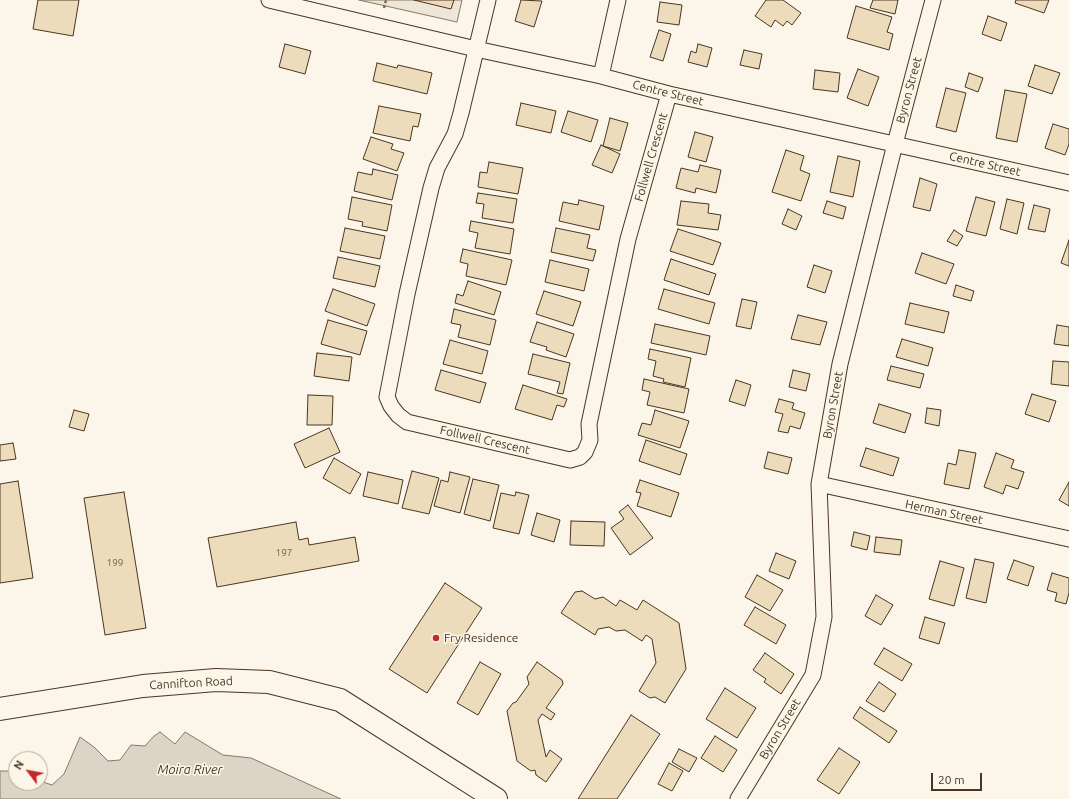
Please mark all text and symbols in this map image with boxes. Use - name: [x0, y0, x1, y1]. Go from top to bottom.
- street label: Byron Street: [893, 55, 925, 125]
- street label: Centre Street: [631, 77, 705, 109]
- street label: Follwell Crescent: [631, 111, 671, 203]
- street label: Centre Street: [948, 149, 1022, 179]
- street label: Byron Street: [820, 370, 846, 440]
- street label: Follwell Crescent: [439, 423, 531, 457]
- street label: Herman Street: [904, 497, 984, 527]
- house number: 197: [276, 547, 292, 559]
- house number: 199: [107, 557, 123, 569]
- place label: Fry Residence: [444, 631, 518, 645]
- marker: Fry Residence: [431, 633, 441, 643]
- street label: Cannifton Road: [149, 674, 233, 692]
- street label: Byron Street: [756, 696, 804, 762]
- north arrow: [8, 751, 48, 791]
- text: N: [11, 759, 26, 772]
- water label: Moira River: [157, 762, 223, 778]
- scale bar: [933, 765, 984, 791]
- text: 20 m: [938, 773, 965, 786]

